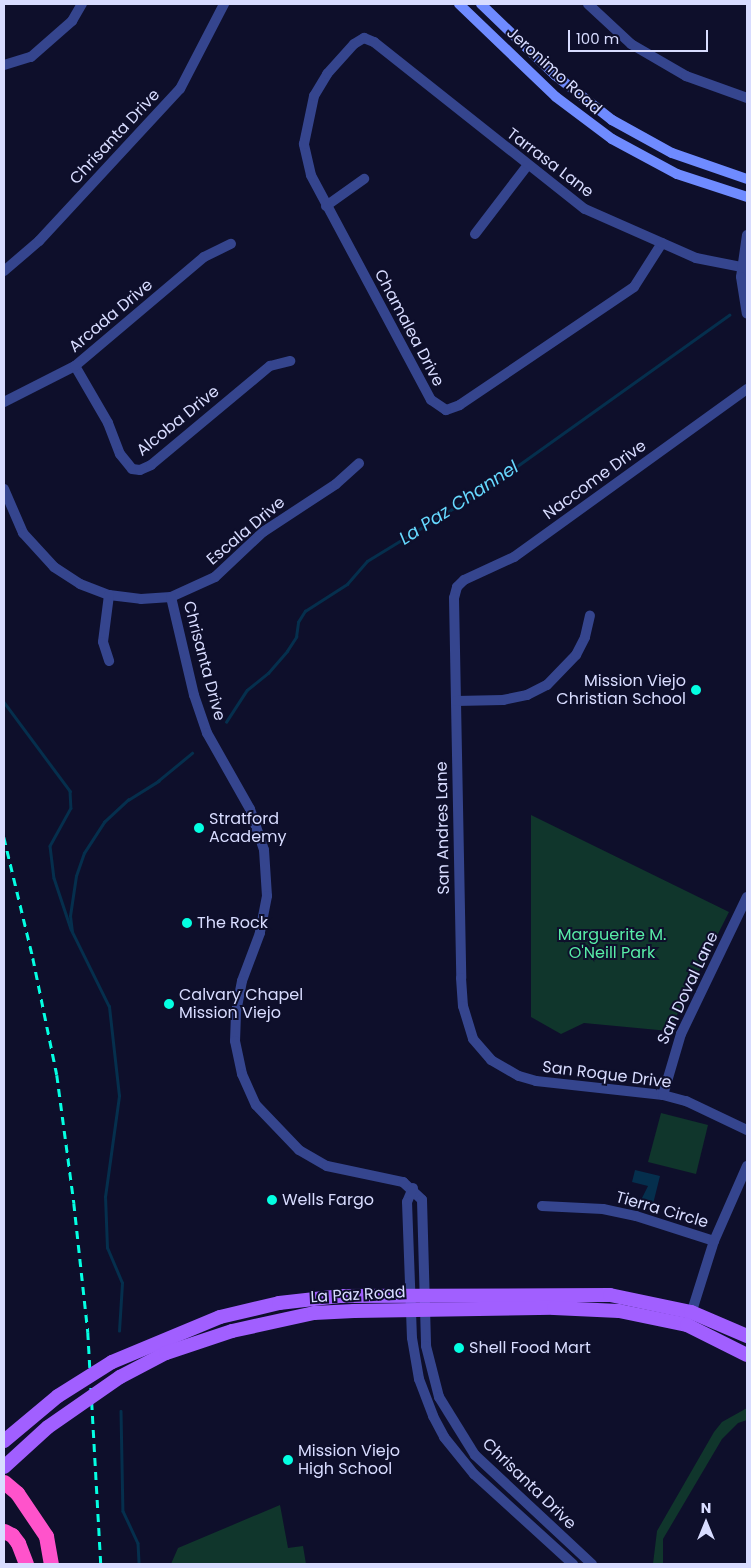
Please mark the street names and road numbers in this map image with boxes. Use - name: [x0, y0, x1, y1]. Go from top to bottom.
- street label: Jeronimo Road: [502, 23, 606, 119]
- street label: Chrisanta Drive: [66, 86, 164, 188]
- street label: Tarrasa Lane: [503, 124, 597, 202]
- street label: Chamalea Drive: [370, 266, 448, 390]
- street label: Arcada Drive: [65, 275, 157, 357]
- street label: Alcoba Drive: [133, 382, 223, 460]
- street label: Naccome Drive: [540, 436, 650, 524]
- street label: Escala Drive: [203, 493, 289, 569]
- street label: Chrisanta Drive: [179, 599, 229, 723]
- street label: San Andres Lane: [432, 761, 454, 895]
- street label: San Doval Lane: [653, 929, 723, 1047]
- street label: San Roque Drive: [541, 1058, 673, 1092]
- street label: Tierra Circle: [614, 1188, 710, 1232]
- street label: La Paz Road: [310, 1283, 406, 1307]
- street label: Chrisanta Drive: [478, 1434, 580, 1534]

